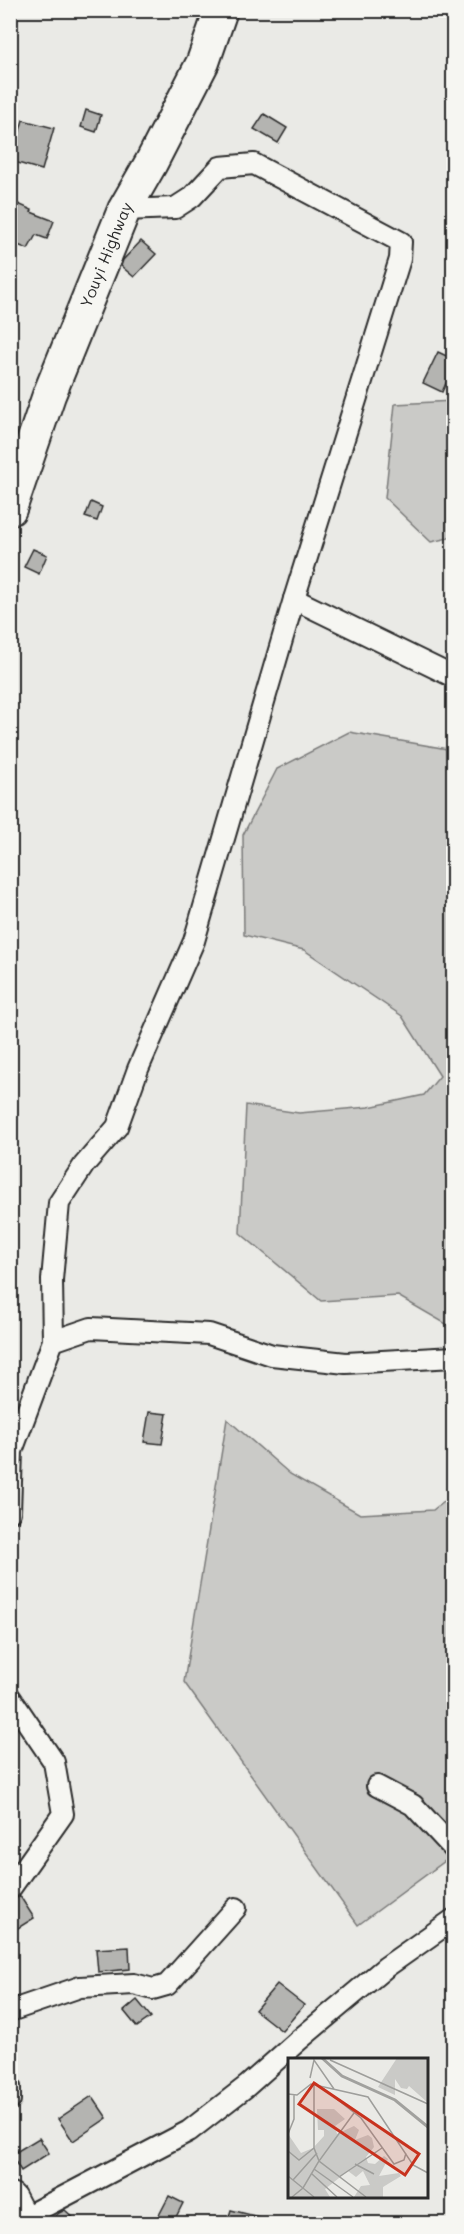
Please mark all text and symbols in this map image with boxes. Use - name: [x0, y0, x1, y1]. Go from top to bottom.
- street label: Youyi Highway: [75, 197, 137, 310]
- inset map: [288, 2058, 428, 2198]

